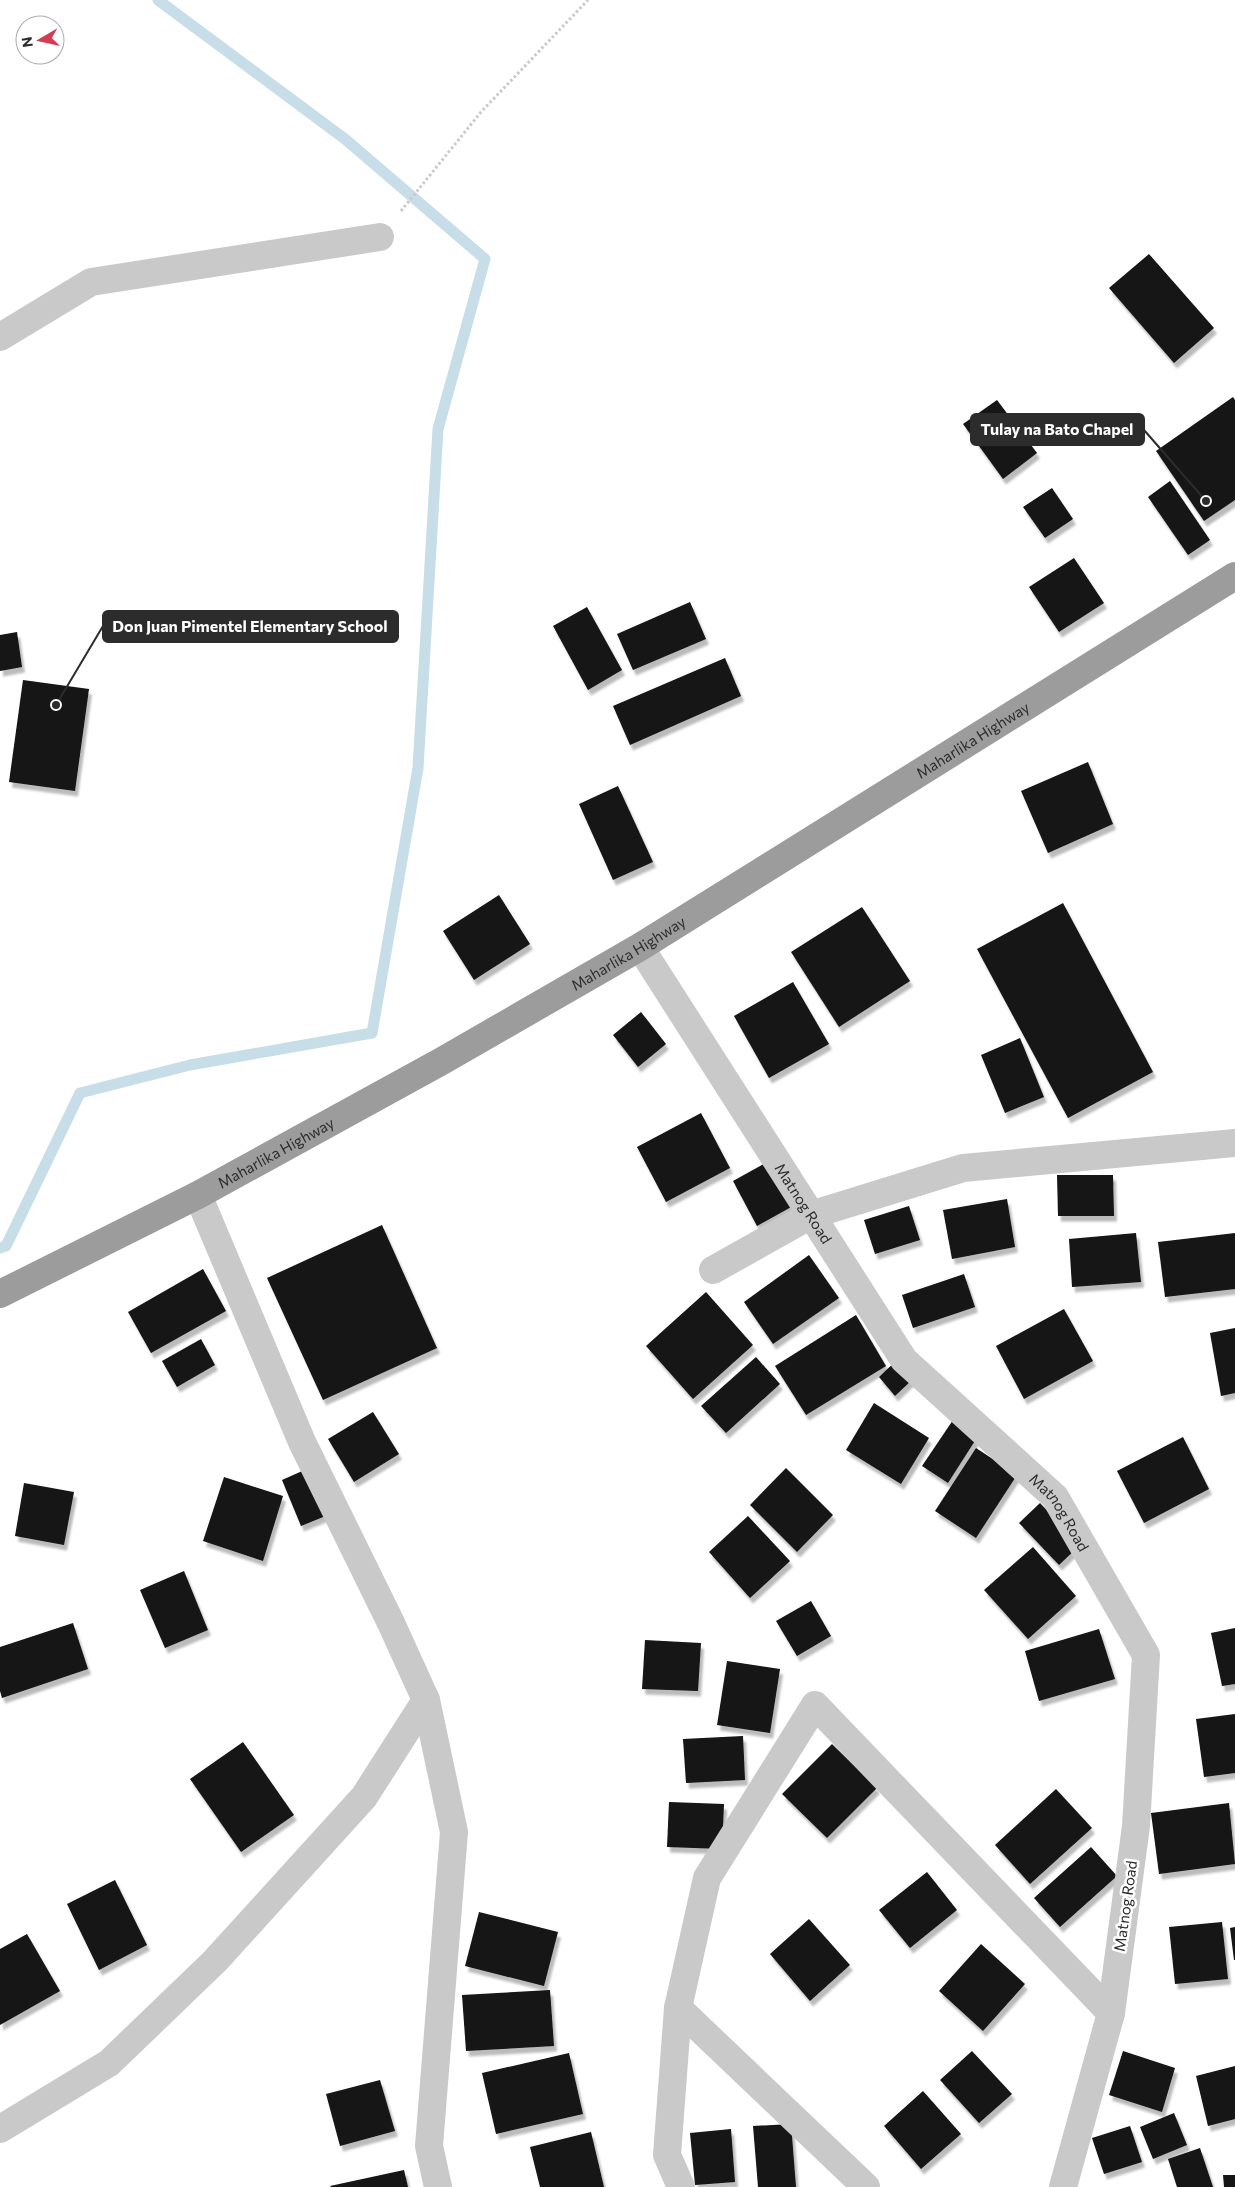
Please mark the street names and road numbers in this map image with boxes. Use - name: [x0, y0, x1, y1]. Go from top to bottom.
- street label: Maharlika Highway: [912, 698, 1033, 782]
- street label: Maharlika Highway: [568, 912, 689, 994]
- street label: Maharlika Highway: [214, 1113, 337, 1192]
- street label: Matnog Road: [771, 1160, 836, 1247]
- street label: Matnog Road: [1026, 1470, 1093, 1554]
- street label: Matnog Road: [1110, 1859, 1140, 1953]

